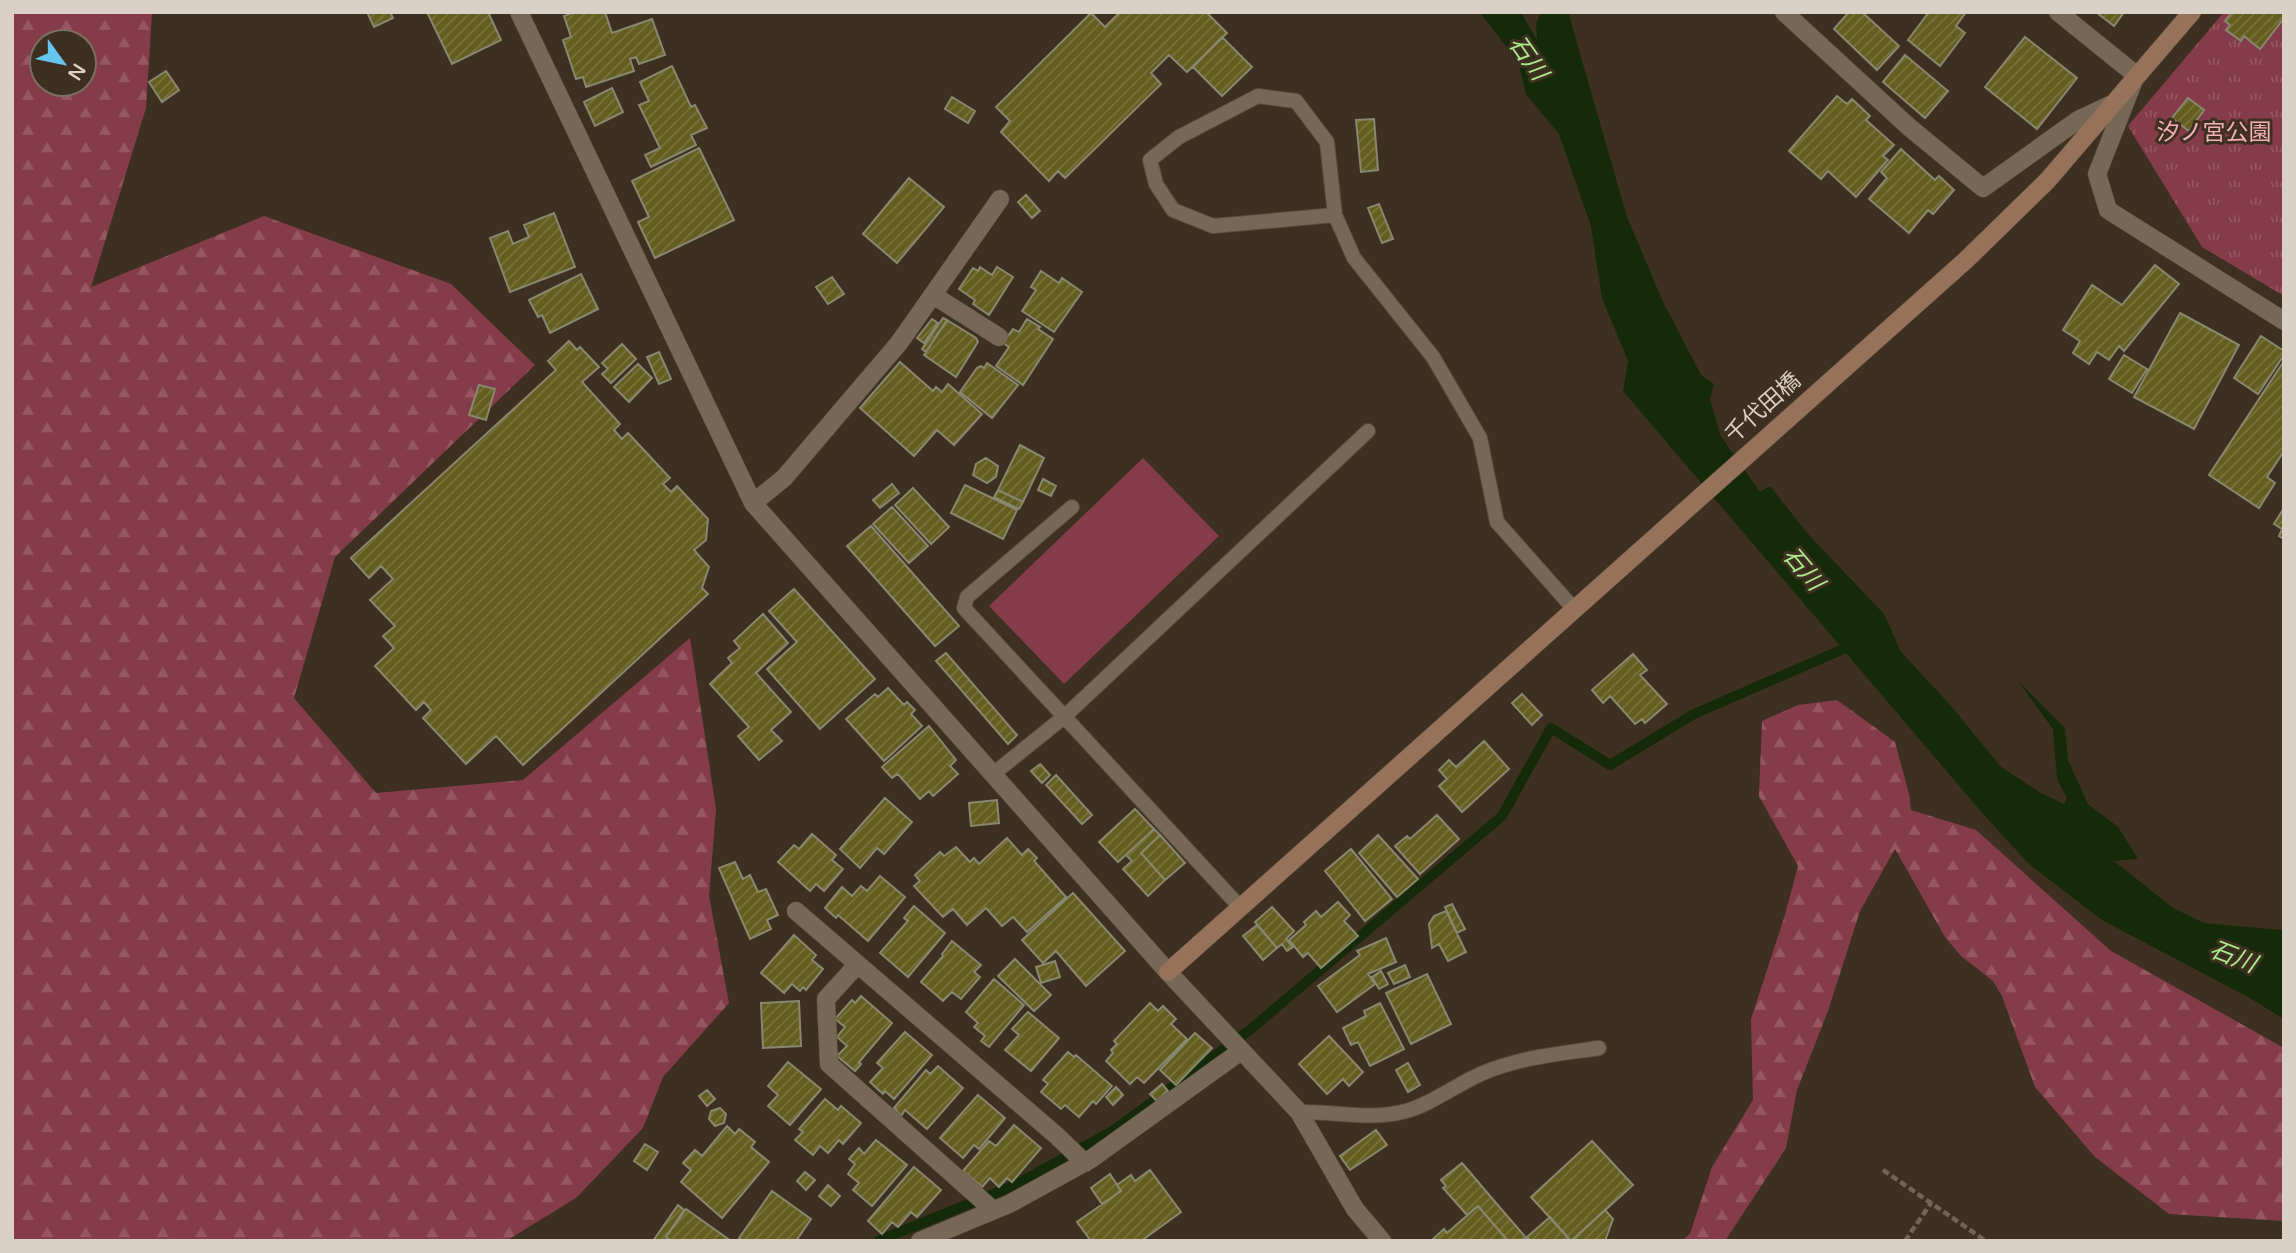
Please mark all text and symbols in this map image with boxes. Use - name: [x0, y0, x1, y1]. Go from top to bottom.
- north arrow: [28, 28, 98, 98]
- water label: 石川: [1502, 30, 1555, 88]
- text: N: [63, 59, 90, 84]
- park label: 汐ノ宮公園: [2157, 119, 2272, 147]
- street label: 千代田橋: [1719, 367, 1807, 449]
- water label: 石川: [1776, 541, 1831, 599]
- water label: 石川: [2205, 935, 2263, 980]

